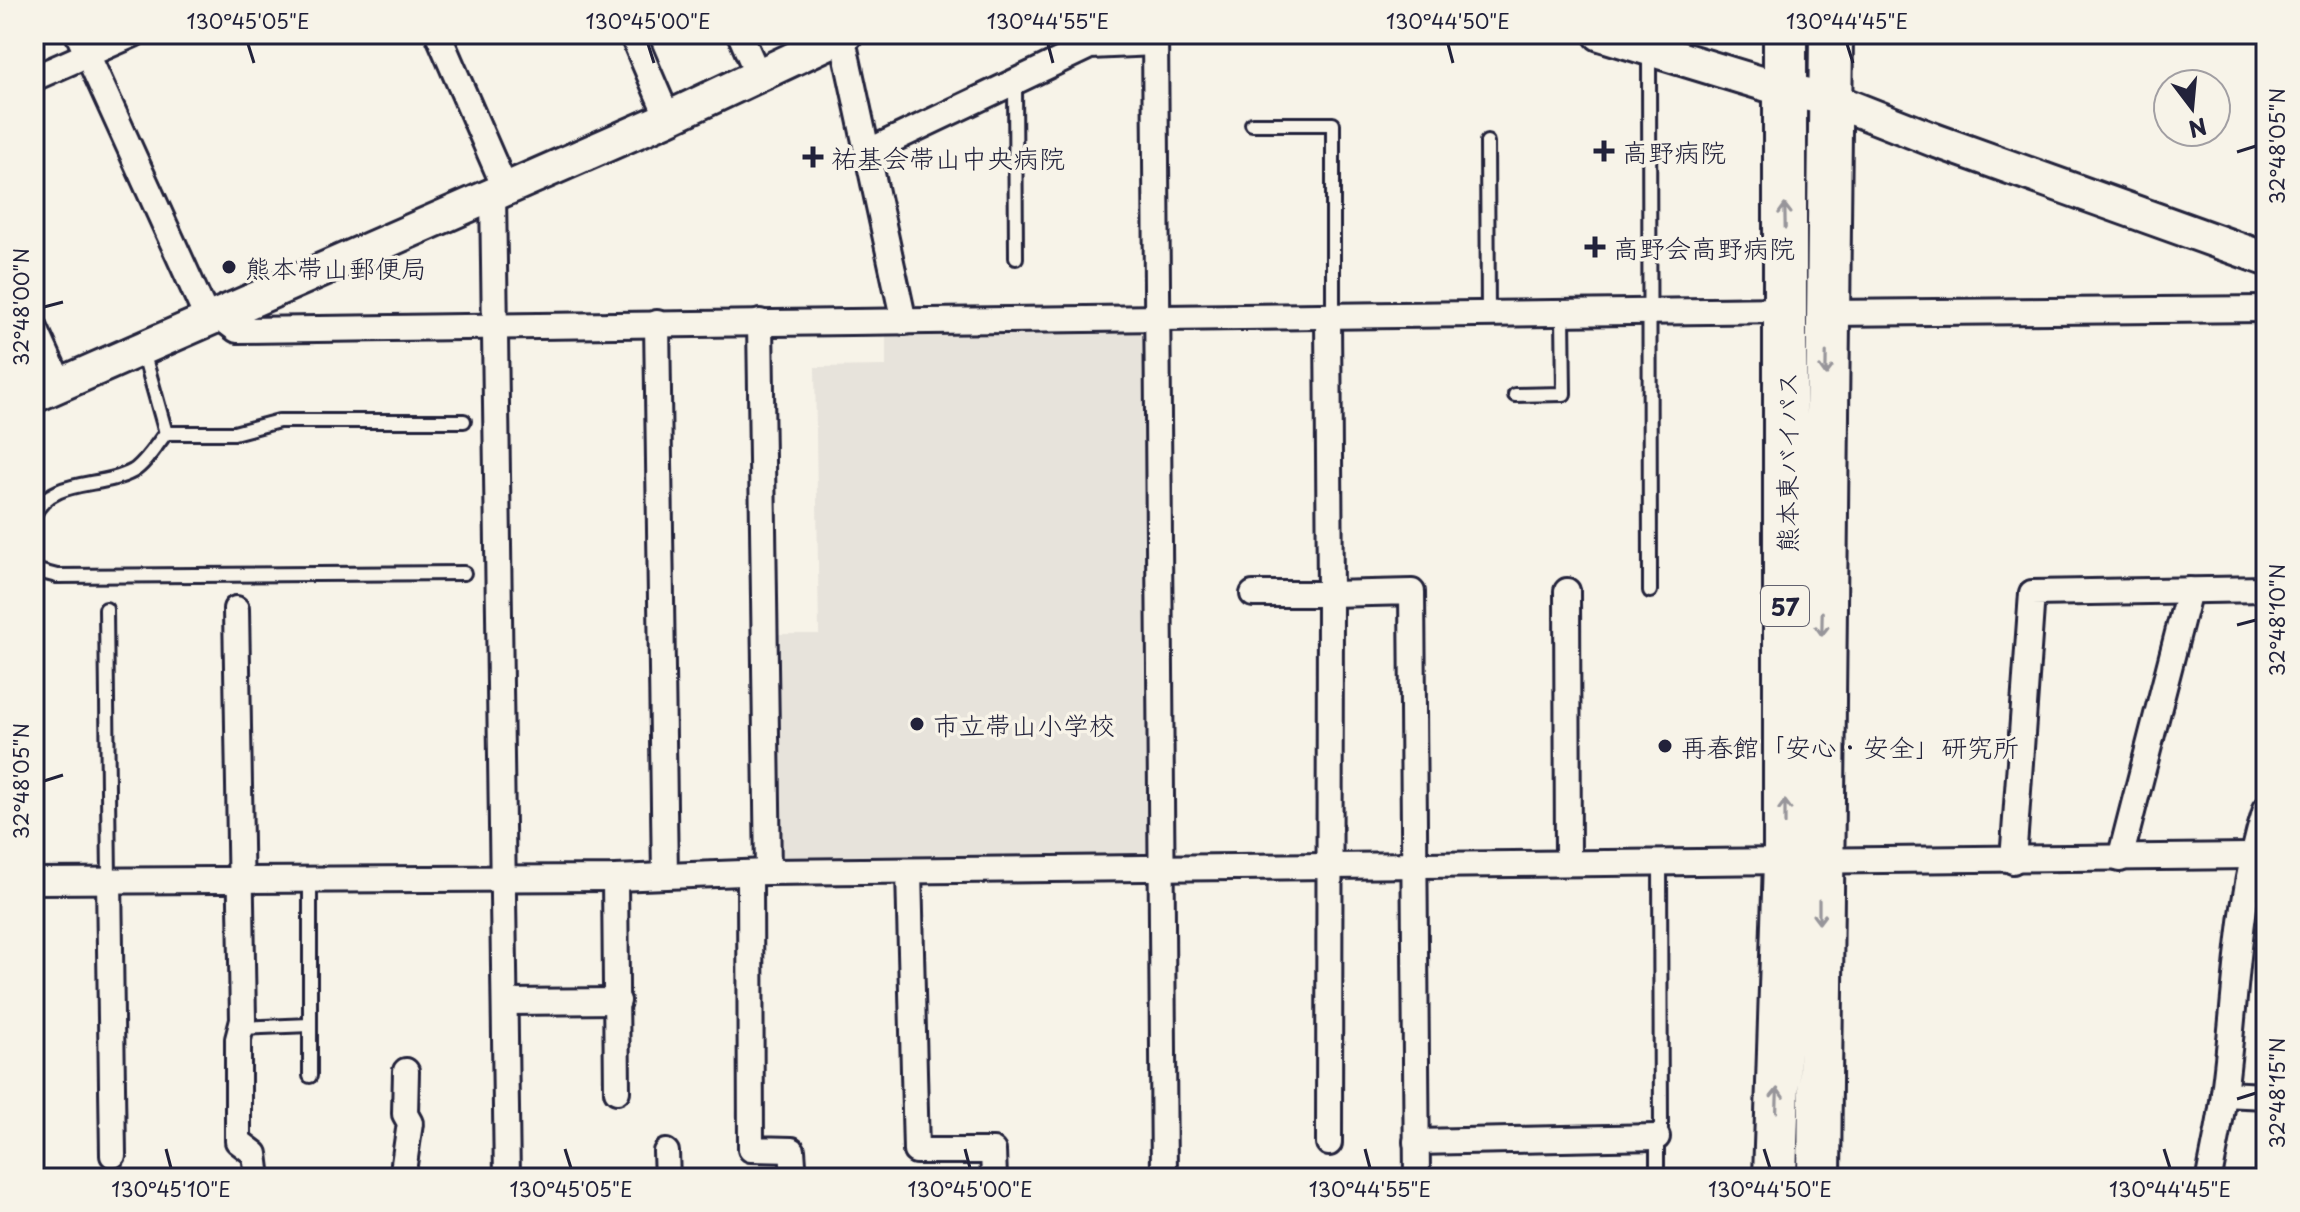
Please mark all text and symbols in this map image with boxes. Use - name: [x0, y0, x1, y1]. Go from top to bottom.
- text: 130°45'05"E: [186, 6, 310, 36]
- text: 130°45'00"E: [586, 6, 710, 36]
- text: 130°44'55"E: [987, 6, 1109, 36]
- text: 130°44'50"E: [1386, 6, 1510, 36]
- text: 130°44'45"E: [1786, 6, 1908, 36]
- north arrow: [2152, 68, 2232, 148]
- text: 32°48'05"N: [2262, 88, 2292, 204]
- text: N: [2185, 110, 2211, 147]
- place label: 高野病院: [1622, 132, 1726, 171]
- place label: 祐基会帯山中央病院: [831, 138, 1065, 177]
- marker: 高野病院: [1593, 140, 1615, 162]
- marker: 祐基会帯山中央病院: [802, 146, 824, 168]
- one-way arrow: [1777, 203, 1793, 230]
- place label: 高野会高野病院: [1613, 228, 1795, 267]
- marker: 高野会高野病院: [1584, 236, 1606, 258]
- text: 32°48'00"N: [6, 248, 36, 366]
- place label: 熊本帯山郵便局: [245, 248, 427, 287]
- marker: 熊本帯山郵便局: [220, 258, 238, 276]
- one-way arrow: [1818, 350, 1834, 377]
- street label: 熊本東バイパス: [1767, 371, 1806, 553]
- text: 32°48'10"N: [2262, 564, 2292, 676]
- road number: 57: [1761, 586, 1809, 626]
- one-way arrow: [1815, 610, 1830, 637]
- place label: 市立帯山小学校: [933, 705, 1115, 744]
- marker: 市立帯山小学校: [908, 715, 926, 733]
- text: 32°48'05"N: [6, 723, 36, 839]
- place label: 再春館「安心・安全」研究所: [1681, 727, 2019, 766]
- marker: 再春館「安心・安全」研究所: [1656, 737, 1674, 755]
- one-way arrow: [1777, 799, 1793, 826]
- one-way arrow: [1811, 898, 1827, 925]
- text: 32°48'15"N: [2262, 1037, 2292, 1149]
- one-way arrow: [1770, 1087, 1785, 1114]
- text: 130°45'10"E: [111, 1174, 231, 1204]
- text: 130°45'05"E: [509, 1174, 633, 1204]
- text: 130°45'00"E: [908, 1174, 1032, 1204]
- text: 130°44'55"E: [1309, 1174, 1431, 1204]
- text: 130°44'50"E: [1708, 1174, 1832, 1204]
- text: 130°44'45"E: [2109, 1174, 2231, 1204]

